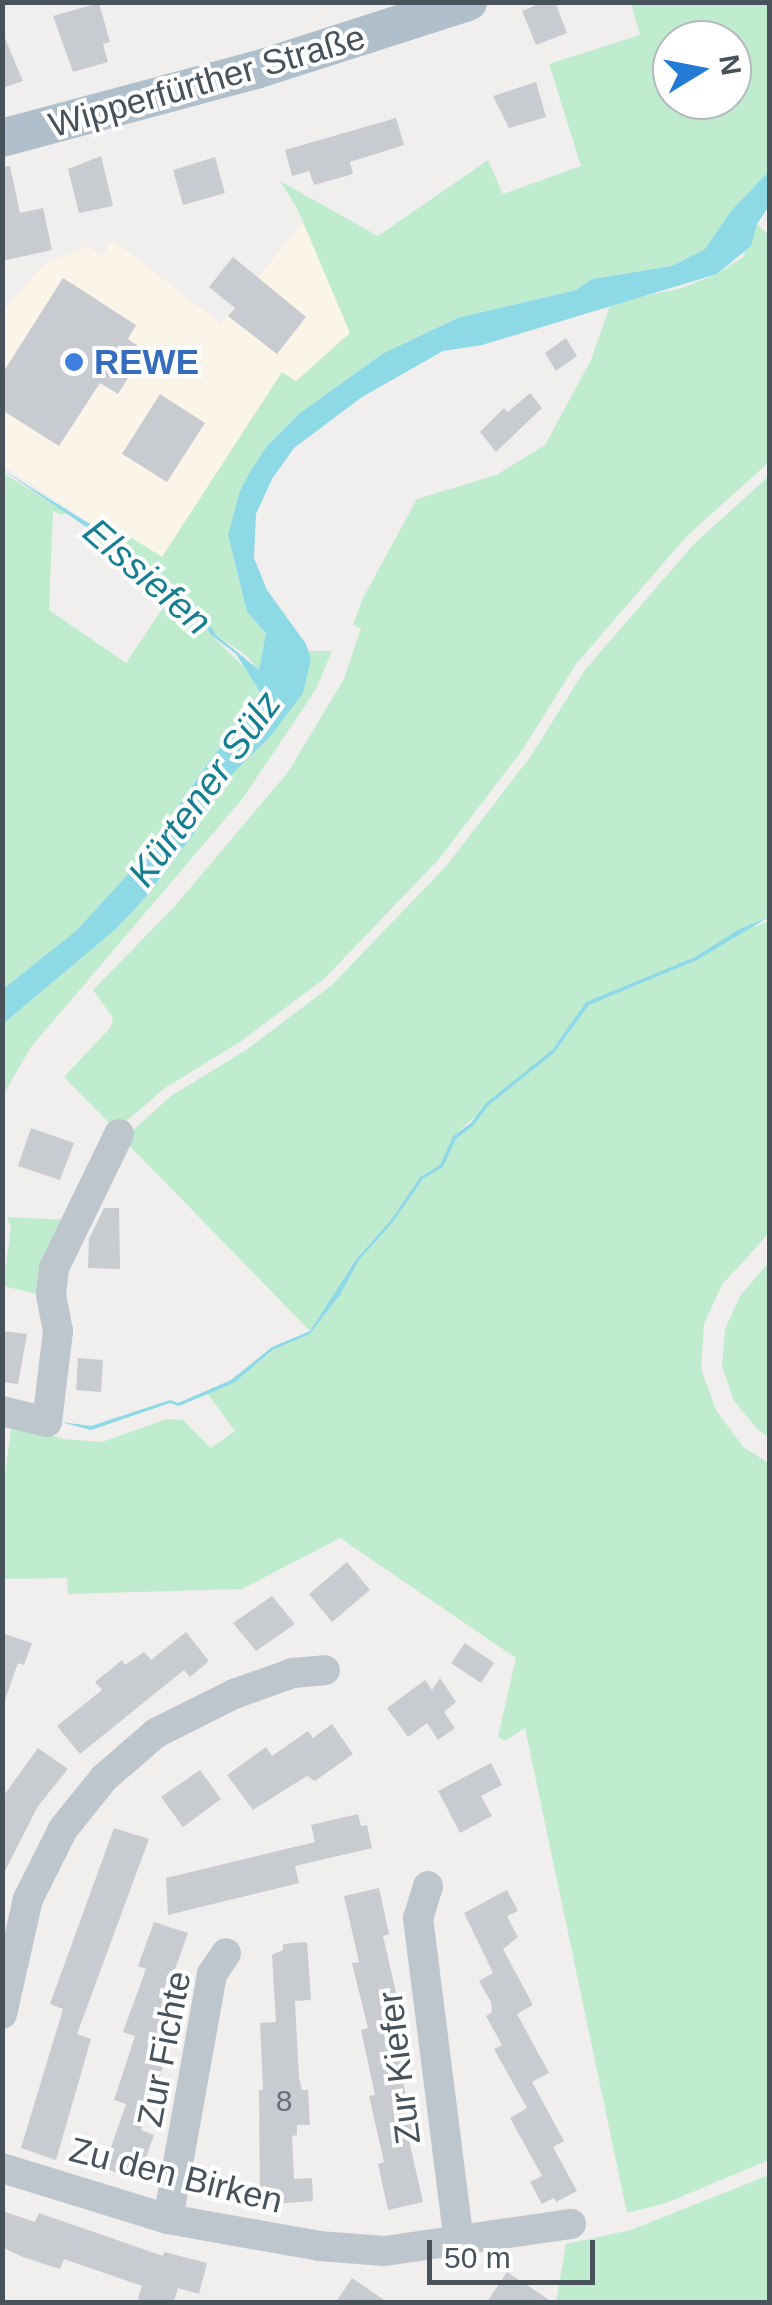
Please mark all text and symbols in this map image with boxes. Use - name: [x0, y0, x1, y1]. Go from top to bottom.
- street label: Wipperfürther Straße: [44, 16, 370, 146]
- north arrow: [652, 20, 752, 120]
- text: N: [713, 52, 747, 78]
- place label: REWE: [94, 341, 199, 383]
- marker: REWE: [63, 351, 85, 373]
- water label: Elssiefen: [74, 509, 220, 645]
- water label: Kürtener Sülz: [119, 682, 291, 896]
- street label: Zur Fichte: [128, 1968, 200, 2130]
- street label: Zur Kiefer: [369, 1989, 429, 2147]
- house number: 8: [276, 2083, 292, 2119]
- street label: Zu den Birken: [65, 2128, 287, 2222]
- scale bar: [432, 2220, 600, 2282]
- text: 50 m: [444, 2241, 511, 2274]

